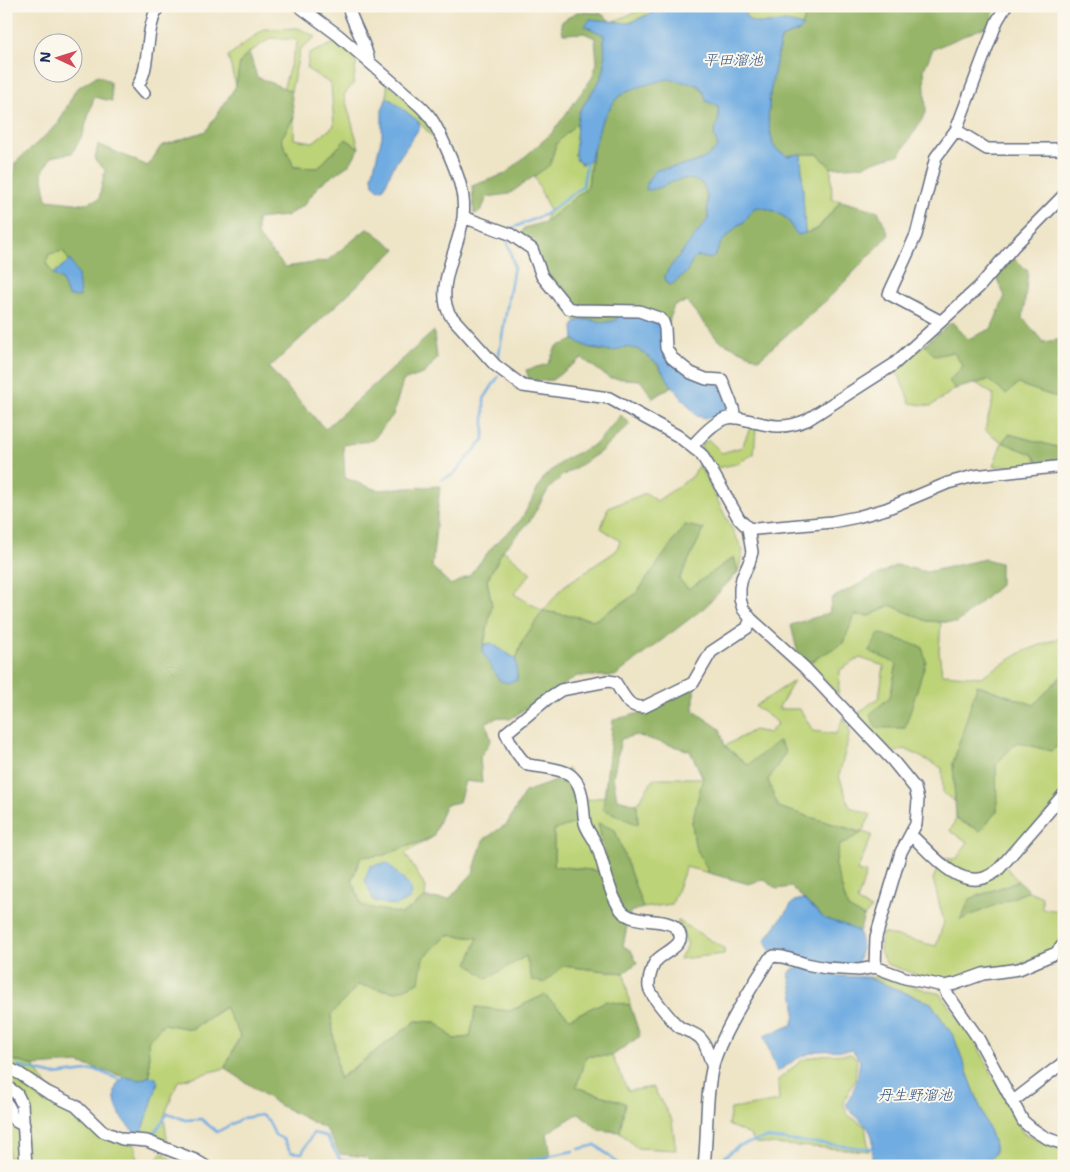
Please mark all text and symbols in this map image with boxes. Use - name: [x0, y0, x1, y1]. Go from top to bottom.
- north arrow: [32, 32, 82, 82]
- water label: 平田溜池: [703, 50, 764, 70]
- text: N: [36, 51, 54, 63]
- water label: 丹生野溜池: [877, 1085, 953, 1105]

